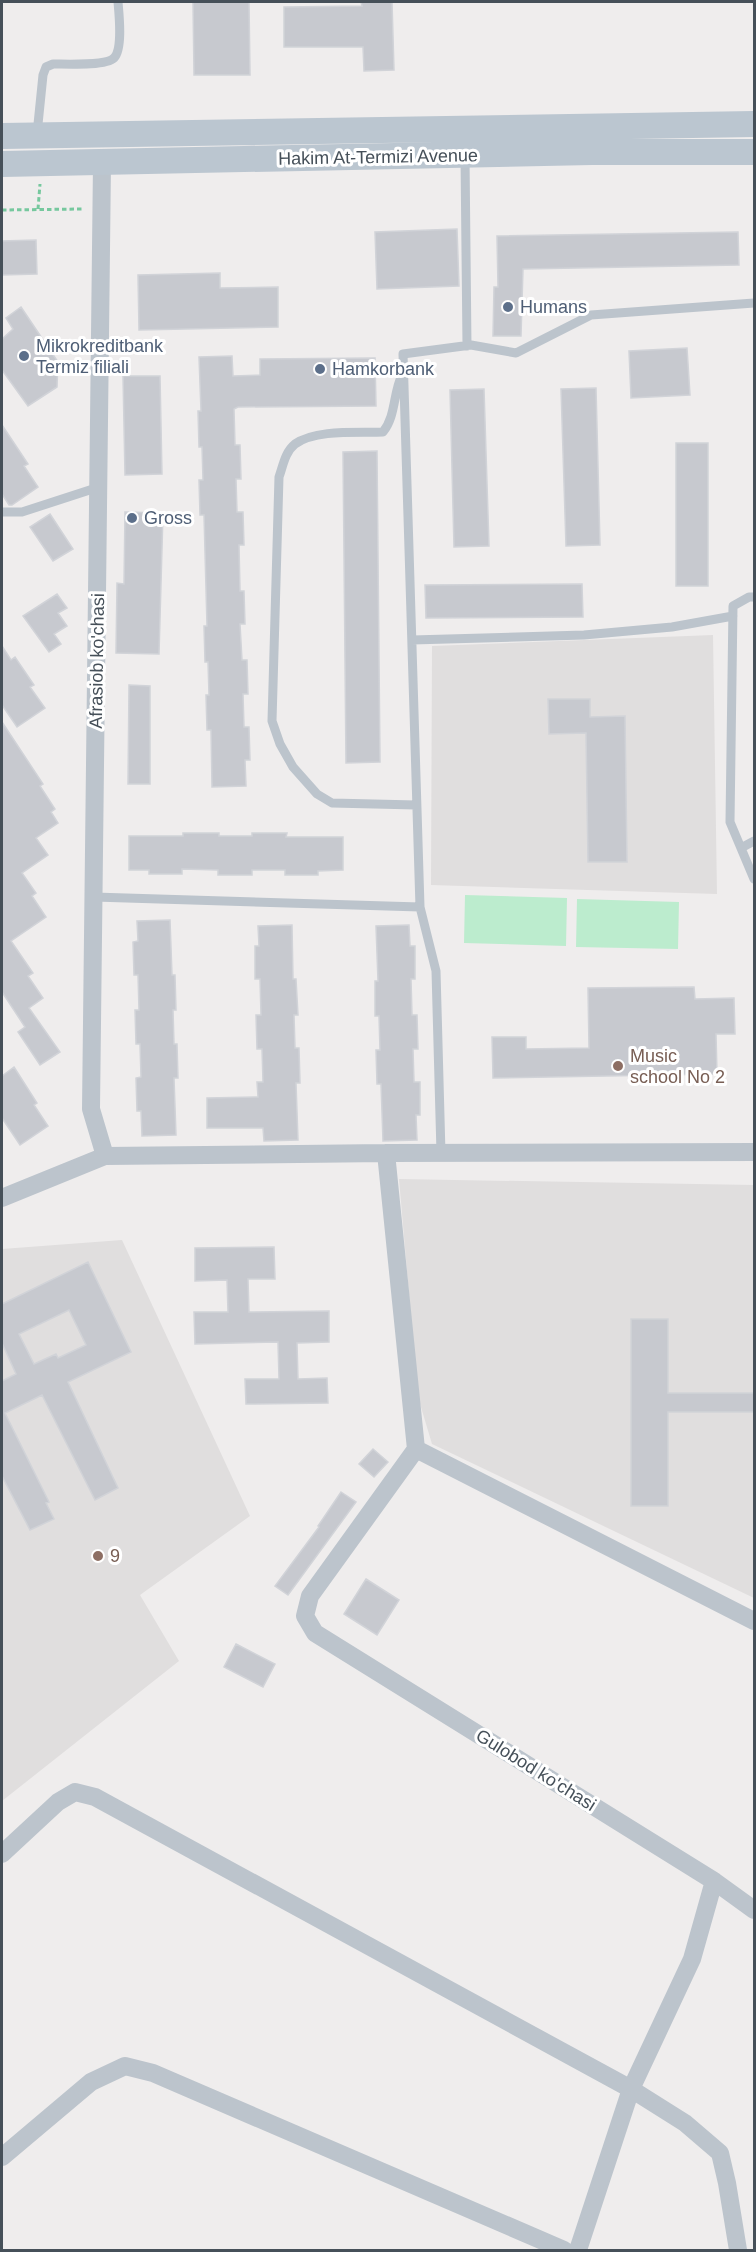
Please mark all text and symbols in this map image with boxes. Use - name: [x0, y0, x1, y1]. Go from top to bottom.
- street label: Hakim At-Termizi Avenue: [278, 145, 478, 169]
- place label: Humans: [520, 297, 587, 317]
- marker: Humans: [501, 300, 515, 314]
- place label: Mikrokreditbank Termiz filiali: [36, 336, 164, 377]
- marker: Mikrokreditbank Termiz filiali: [17, 349, 31, 363]
- place label: Hamkorbank: [332, 359, 435, 379]
- marker: Hamkorbank: [313, 362, 327, 376]
- place label: Gross: [144, 508, 192, 528]
- marker: Gross: [125, 511, 139, 525]
- street label: Afrasiob ko'chasi: [86, 593, 108, 729]
- place label: Music school No 2: [630, 1046, 725, 1087]
- marker: Music school No 2: [611, 1059, 625, 1073]
- place label: 9: [110, 1546, 120, 1566]
- marker: 9: [91, 1549, 105, 1563]
- street label: Gulobod ko'chasi: [472, 1725, 600, 1815]

